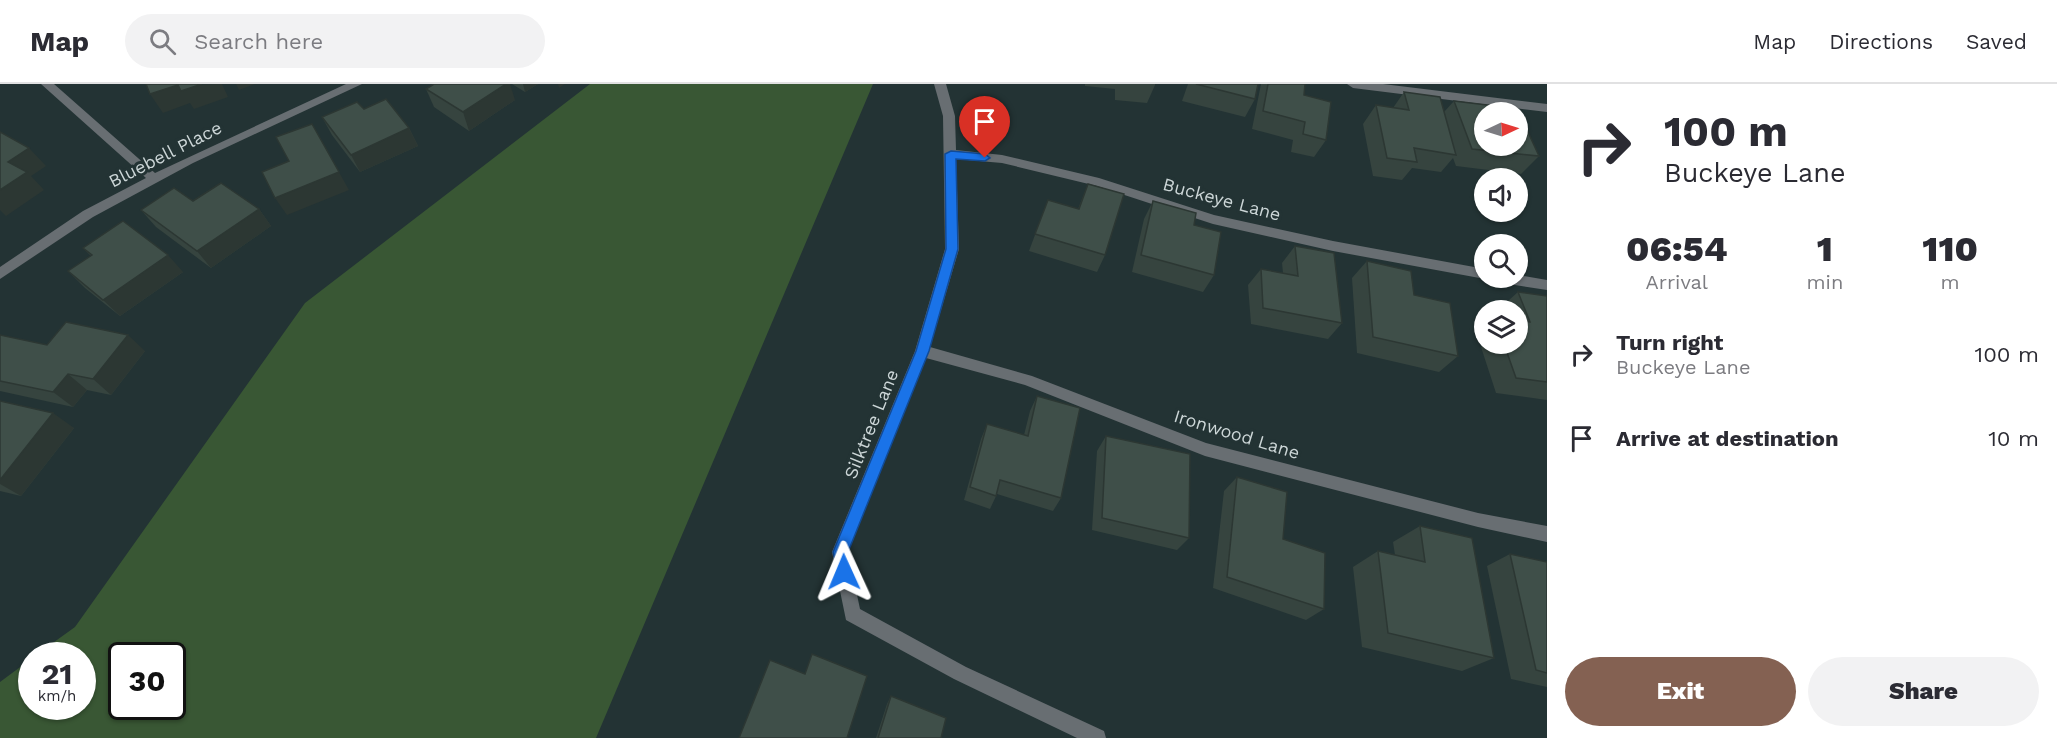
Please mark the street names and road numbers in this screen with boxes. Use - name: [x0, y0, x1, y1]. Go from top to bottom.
- street label: Bluebell Place: [105, 116, 225, 192]
- street label: Buckeye Lane: [1161, 173, 1283, 225]
- street label: Silktree Lane: [840, 366, 902, 482]
- street label: Ironwood Lane: [1172, 405, 1302, 463]

